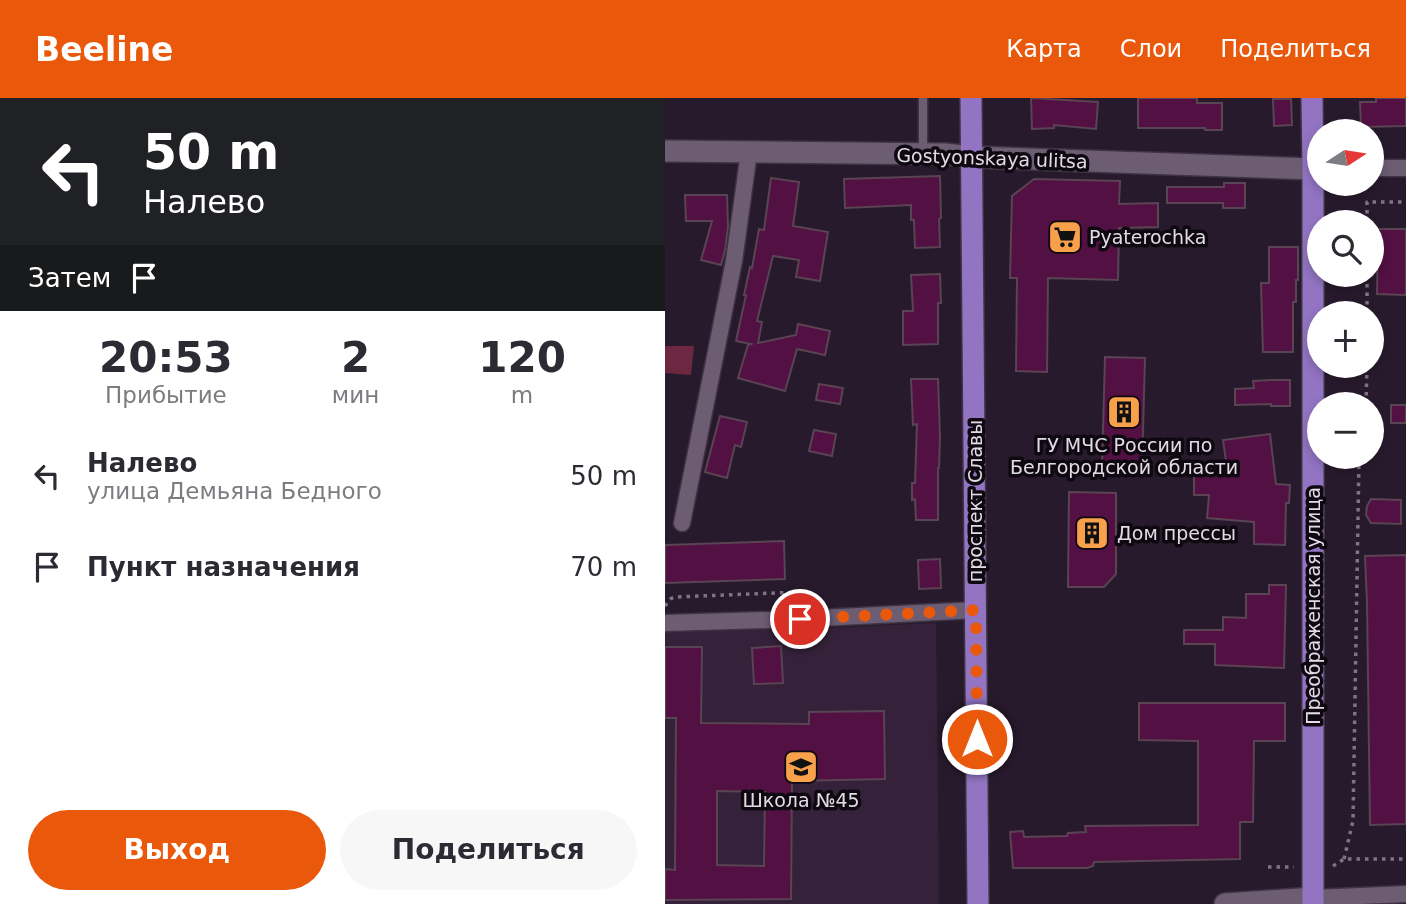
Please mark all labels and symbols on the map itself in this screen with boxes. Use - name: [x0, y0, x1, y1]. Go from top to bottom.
- north arrow: [1307, 119, 1384, 196]
- street label: Gostyonskaya ulitsa: [896, 144, 1088, 172]
- supermarket icon: Pyaterochka: [1046, 218, 1084, 256]
- place label: Pyaterochka: [1089, 226, 1206, 248]
- building icon: ГУ МЧС России по Белгородской области: [1105, 393, 1143, 431]
- street label: проспект Славы: [964, 420, 986, 582]
- place label: ГУ МЧС России по Белгородской области: [1010, 434, 1238, 478]
- street label: Преображенская улица: [1302, 487, 1324, 725]
- building icon: Дом прессы: [1073, 514, 1111, 552]
- place label: Дом прессы: [1117, 522, 1236, 544]
- pin: [770, 589, 830, 649]
- position arrow: [940, 702, 1014, 776]
- school or university icon: Школа №45: [782, 748, 820, 786]
- place label: Школа №45: [742, 789, 860, 811]

